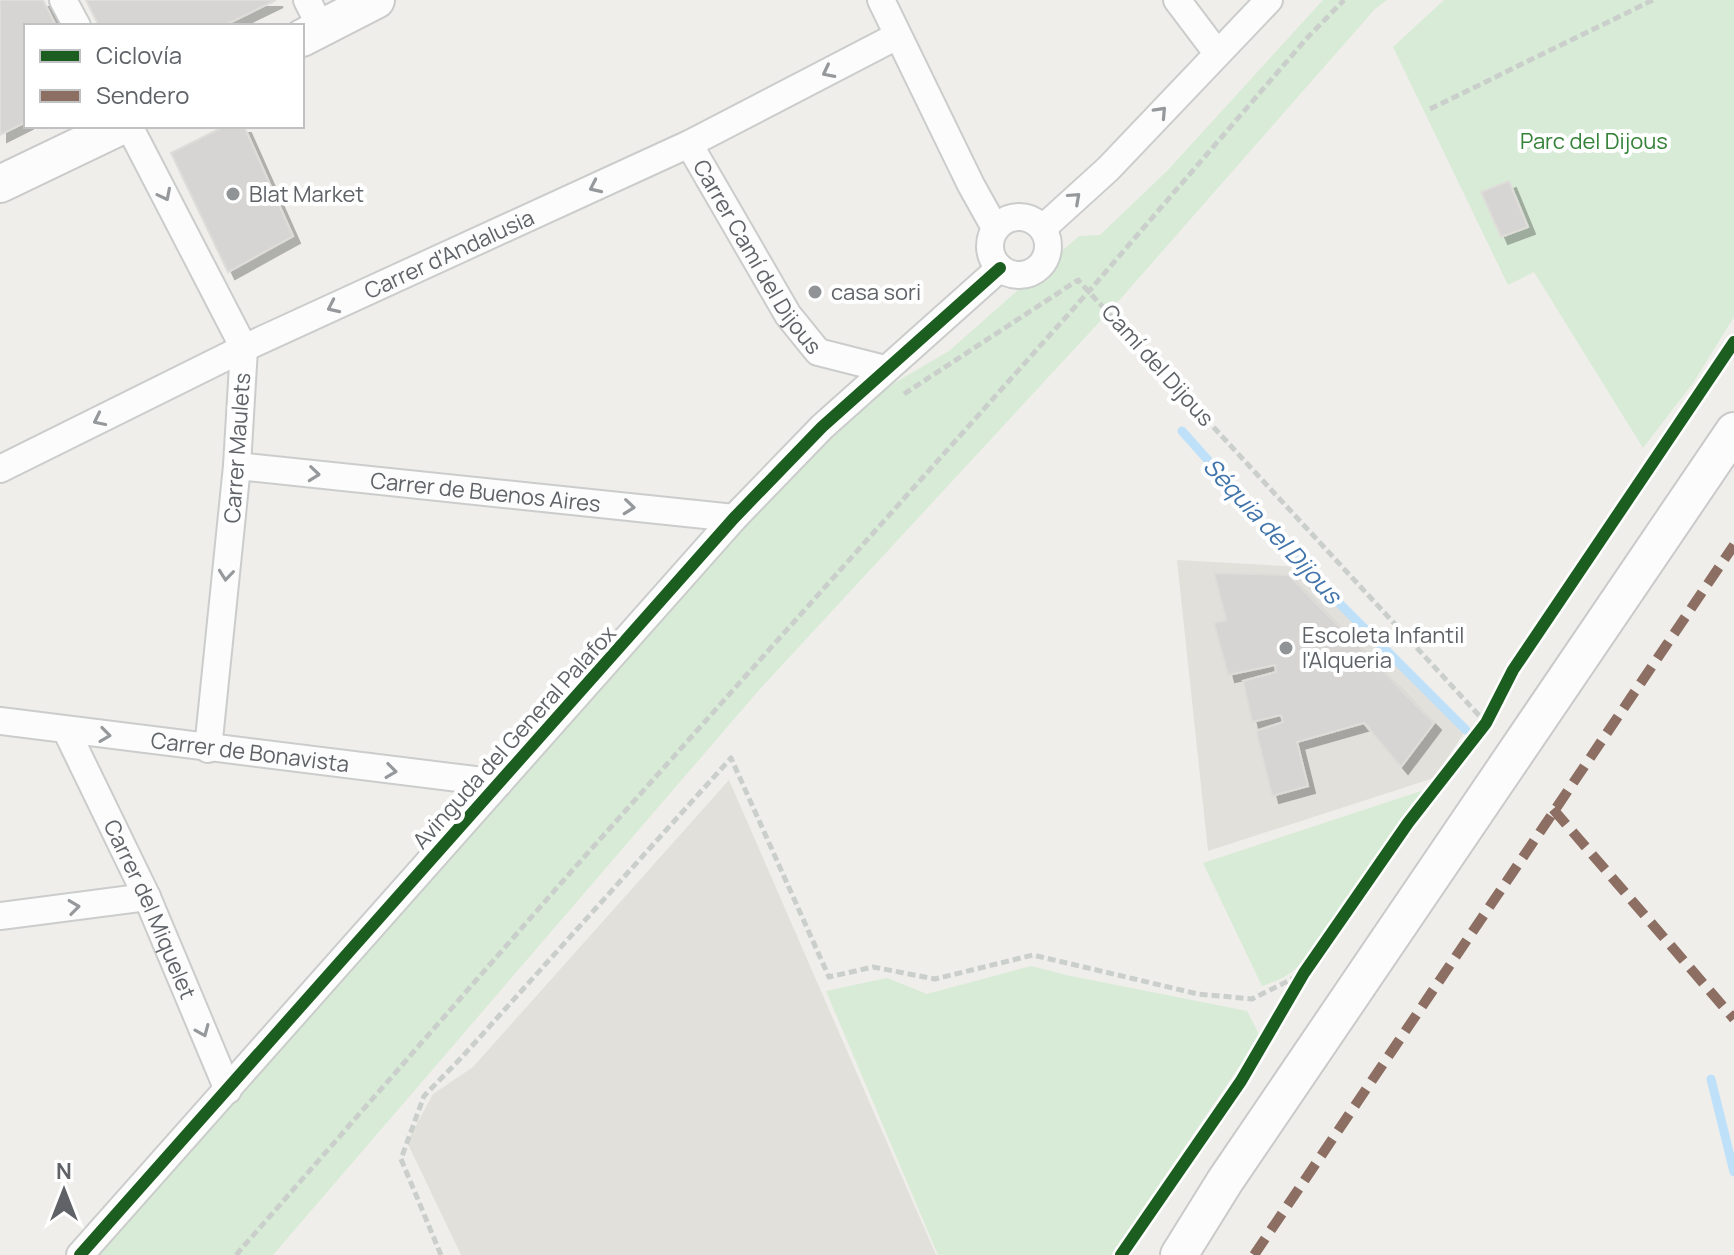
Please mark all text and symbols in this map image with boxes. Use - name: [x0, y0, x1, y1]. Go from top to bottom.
- legend: [24, 24, 304, 128]
- text: Ciclovía: [96, 38, 182, 71]
- one-way arrow: [821, 63, 836, 78]
- text: Sendero: [96, 78, 190, 111]
- one-way arrow: [1152, 107, 1167, 121]
- park label: Parc del Dijous: [1520, 126, 1668, 156]
- street label: Carrer Camí del Dijous: [686, 154, 829, 360]
- one-way arrow: [588, 177, 603, 193]
- place label: Blat Market: [249, 179, 364, 209]
- marker: Blat Market: [224, 185, 242, 203]
- one-way arrow: [156, 187, 171, 202]
- one-way arrow: [1066, 194, 1081, 208]
- street label: Carrer d'Andalusia: [360, 202, 539, 306]
- place label: casa sori: [831, 277, 921, 307]
- marker: casa sori: [806, 283, 824, 301]
- one-way arrow: [327, 297, 341, 313]
- street label: Camí del Dijous: [1095, 298, 1221, 432]
- street label: Carrer Maulets: [217, 372, 257, 524]
- one-way arrow: [92, 410, 107, 426]
- water label: Séquia del Dijous: [1197, 450, 1351, 612]
- street label: Carrer de Buenos Aires: [369, 465, 602, 519]
- one-way arrow: [308, 466, 321, 483]
- one-way arrow: [623, 499, 636, 516]
- one-way arrow: [217, 569, 234, 582]
- street label: Avinguda del General Palafox: [406, 619, 623, 855]
- place label: Escoleta Infantil l'Alqueria: [1302, 620, 1464, 675]
- marker: Escoleta Infantil l'Alqueria: [1277, 639, 1295, 657]
- street label: Carrer de Bonavista: [149, 725, 351, 779]
- one-way arrow: [98, 726, 112, 743]
- one-way arrow: [385, 762, 398, 779]
- street label: Carrer del Miquelet: [97, 814, 203, 1004]
- one-way arrow: [67, 898, 80, 915]
- one-way arrow: [193, 1022, 209, 1037]
- north arrow: [24, 1151, 104, 1231]
- text: N: [56, 1156, 72, 1186]

